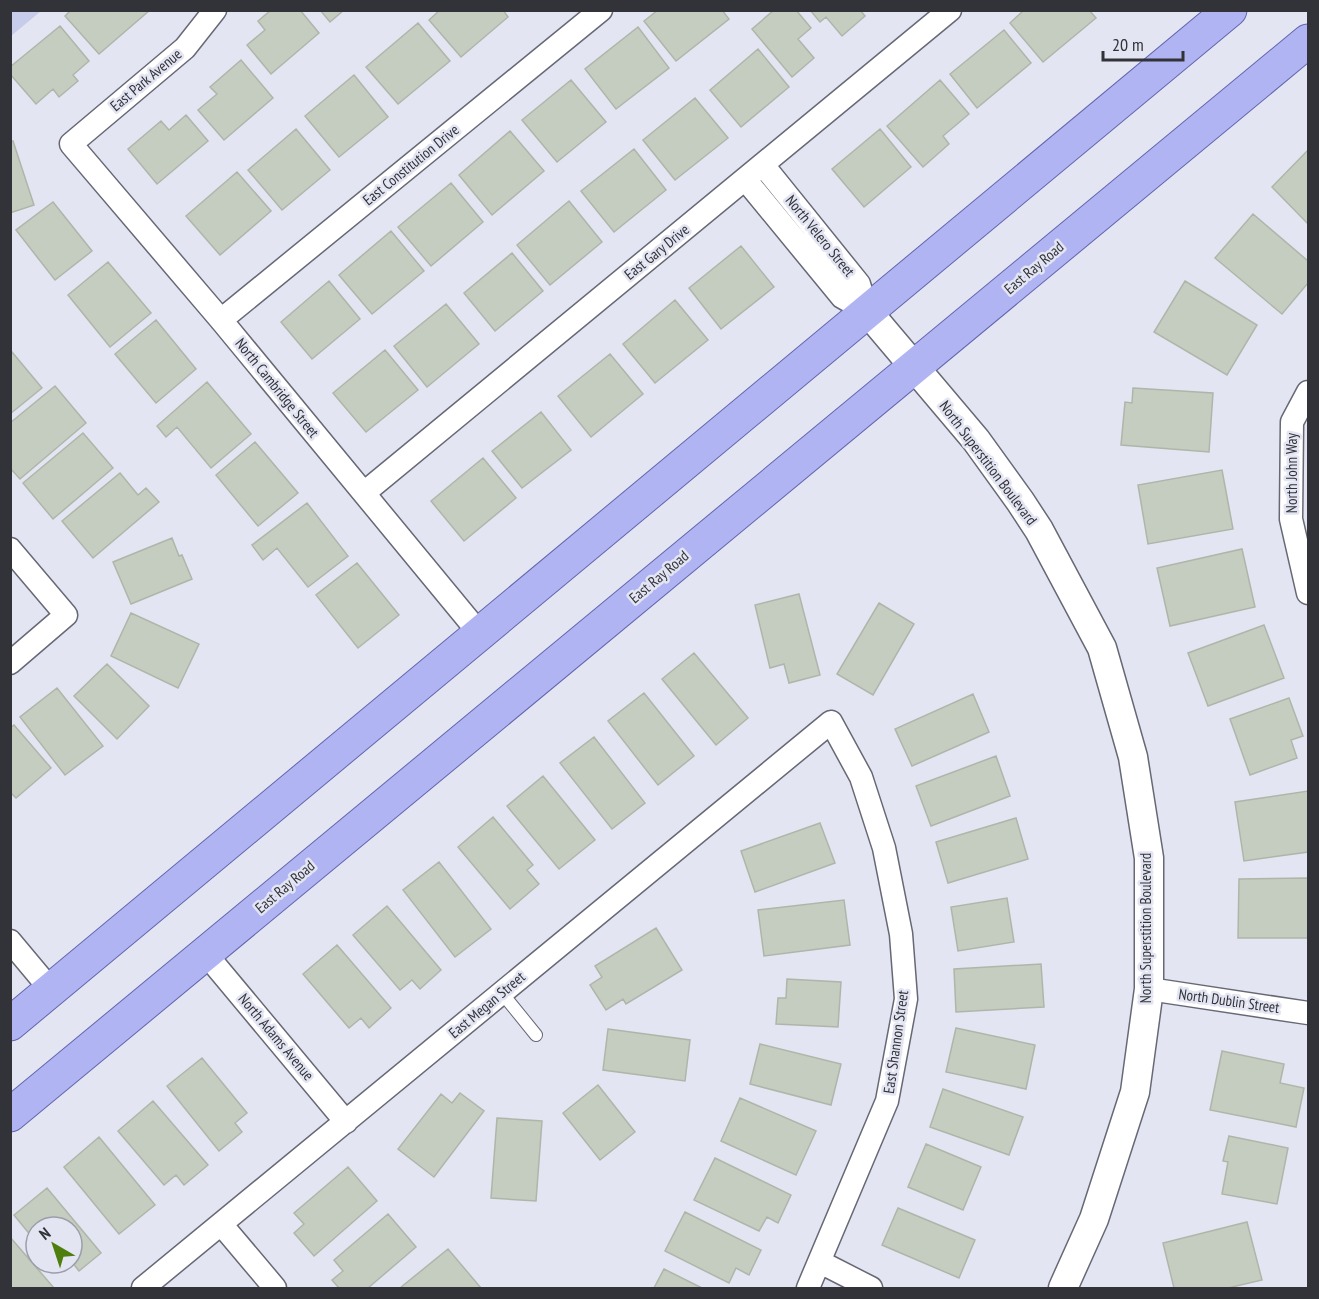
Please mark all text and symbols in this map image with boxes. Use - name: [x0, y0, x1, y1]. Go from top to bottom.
- scale bar: [1103, 24, 1182, 62]
- text: 20 m: [1112, 33, 1144, 56]
- street label: East Park Avenue: [106, 44, 185, 115]
- street label: East Constitution Drive: [359, 120, 463, 209]
- street label: North Velero Street: [782, 191, 859, 280]
- street label: East Gary Drive: [620, 220, 693, 284]
- street label: East Ray Road: [1000, 237, 1067, 298]
- street label: North Cambridge Street: [231, 334, 323, 441]
- street label: North Superstition Boulevard: [935, 397, 1041, 529]
- street label: North John Way: [1282, 432, 1301, 513]
- street label: East Ray Road: [625, 546, 692, 607]
- street label: North Superstition Boulevard: [1136, 853, 1155, 1003]
- street label: East Ray Road: [251, 856, 318, 917]
- street label: East Megan Street: [445, 967, 529, 1042]
- street label: North Dublin Street: [1178, 984, 1281, 1017]
- street label: North Adams Avenue: [235, 989, 318, 1084]
- street label: East Shannon Street: [879, 989, 912, 1095]
- north arrow: [24, 1215, 84, 1275]
- text: N: [35, 1223, 54, 1244]

